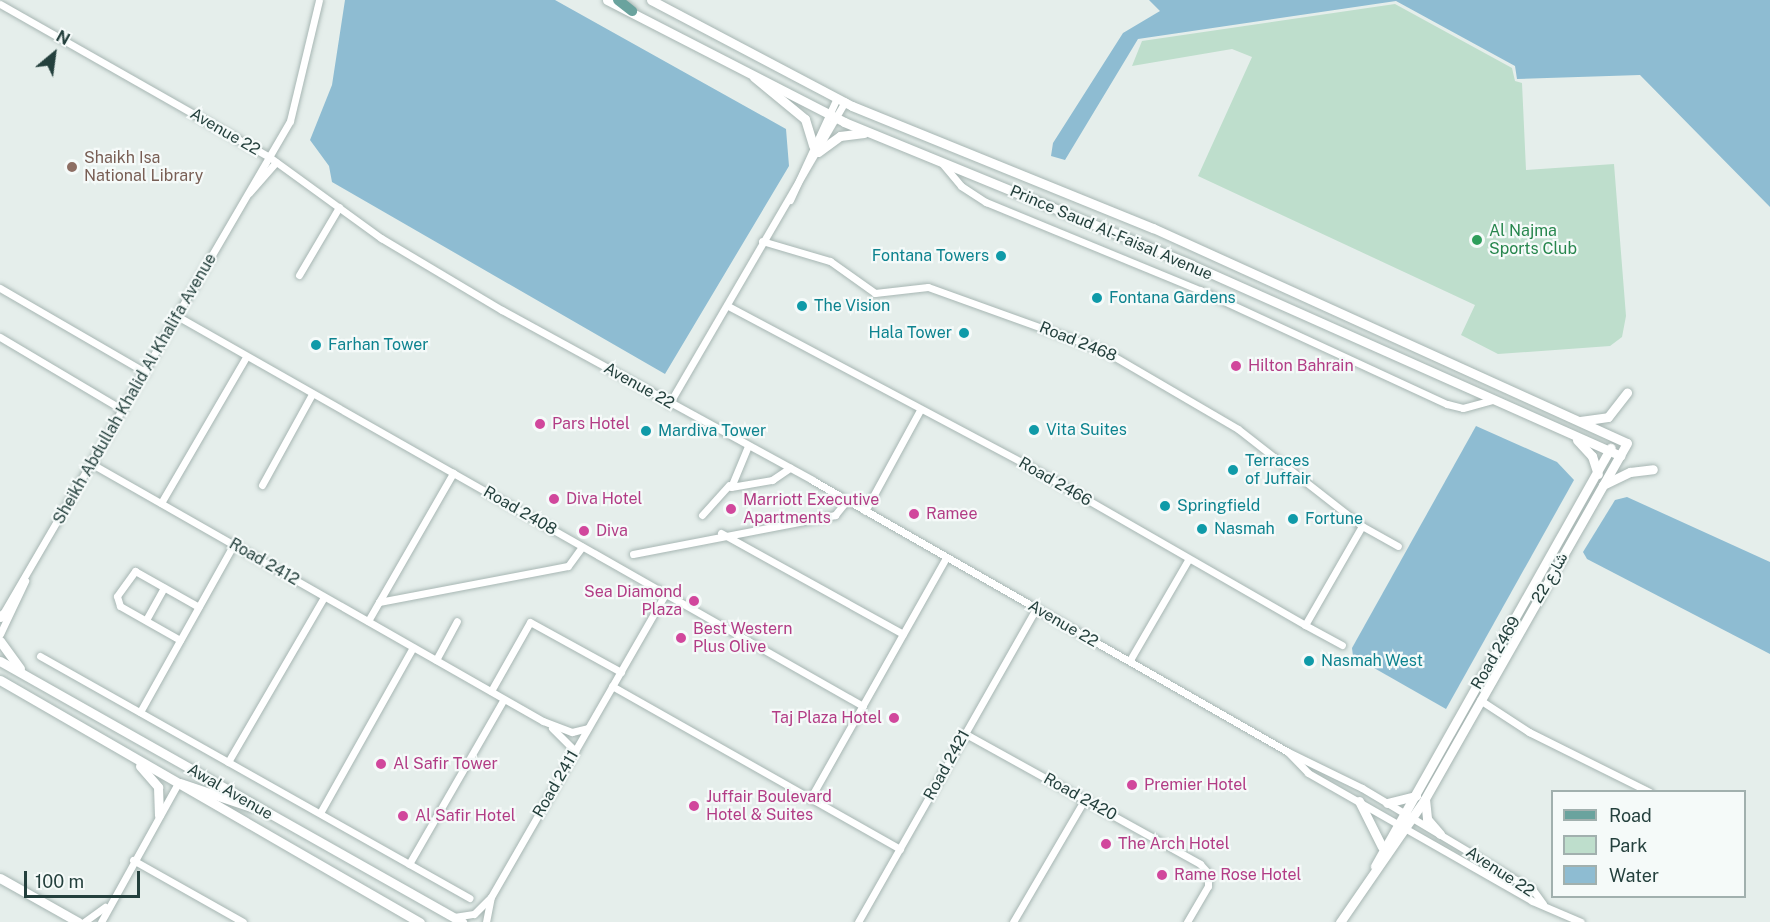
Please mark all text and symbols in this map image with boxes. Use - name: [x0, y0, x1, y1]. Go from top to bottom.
- north arrow: [24, 24, 84, 84]
- text: N: [53, 26, 73, 49]
- street label: Avenue 22: [186, 104, 264, 160]
- place label: Shaikh Isa National Library: [84, 148, 203, 186]
- marker: Shaikh Isa National Library: [65, 160, 79, 174]
- street label: Prince Saud Al-Faisal Avenue: [1007, 182, 1215, 284]
- place label: Al Najma Sports Club: [1489, 221, 1577, 259]
- marker: Al Najma Sports Club: [1470, 233, 1484, 247]
- place label: Fontana Towers: [872, 246, 989, 266]
- marker: Fontana Towers: [994, 249, 1008, 263]
- street label: Sheikh Abdullah Khalid Al Khalifa Avenue: [49, 250, 221, 528]
- place label: Fontana Gardens: [1109, 288, 1236, 308]
- marker: Fontana Gardens: [1090, 291, 1104, 305]
- place label: The Vision: [814, 296, 891, 316]
- marker: The Vision: [795, 299, 809, 313]
- street label: Road 2468: [1037, 318, 1119, 366]
- place label: Hala Tower: [868, 323, 952, 343]
- marker: Hala Tower: [957, 326, 971, 340]
- place label: Farhan Tower: [328, 335, 429, 355]
- marker: Farhan Tower: [309, 338, 323, 352]
- place label: Hilton Bahrain: [1248, 356, 1354, 376]
- street label: Avenue 22: [600, 359, 678, 413]
- marker: Hilton Bahrain: [1229, 359, 1243, 373]
- place label: Pars Hotel: [552, 414, 630, 434]
- marker: Pars Hotel: [533, 417, 547, 431]
- place label: Vita Suites: [1046, 420, 1127, 440]
- place label: Mardiva Tower: [658, 421, 766, 441]
- marker: Vita Suites: [1027, 423, 1041, 437]
- marker: Mardiva Tower: [639, 424, 653, 438]
- place label: Terraces of Juffair: [1245, 451, 1311, 489]
- street label: Road 2466: [1015, 453, 1095, 511]
- marker: Terraces of Juffair: [1226, 463, 1240, 477]
- street label: Road 2408: [480, 482, 560, 540]
- place label: Diva Hotel: [566, 489, 642, 509]
- place label: Marriott Executive Apartments: [743, 490, 879, 528]
- marker: Diva Hotel: [547, 492, 561, 506]
- place label: Springfield: [1177, 496, 1260, 516]
- marker: Springfield: [1158, 499, 1172, 513]
- marker: Marriott Executive Apartments: [724, 502, 738, 516]
- place label: Ramee: [926, 504, 977, 524]
- marker: Ramee: [907, 507, 921, 521]
- place label: Fortune: [1305, 509, 1363, 529]
- marker: Fortune: [1286, 512, 1300, 526]
- place label: Nasmah: [1214, 519, 1275, 539]
- place label: Diva: [596, 521, 628, 541]
- marker: Nasmah: [1195, 522, 1209, 536]
- marker: Diva: [577, 524, 591, 538]
- street label: Road 2412: [226, 534, 302, 590]
- street label: شارع 22: [1528, 549, 1572, 607]
- place label: Sea Diamond Plaza: [584, 582, 682, 620]
- marker: Sea Diamond Plaza: [687, 594, 701, 608]
- street label: Avenue 22: [1024, 596, 1102, 652]
- street label: Road 2469: [1467, 613, 1525, 693]
- place label: Best Western Plus Olive: [693, 619, 793, 657]
- marker: Best Western Plus Olive: [674, 631, 688, 645]
- place label: Nasmah West: [1321, 651, 1423, 671]
- marker: Nasmah West: [1302, 654, 1316, 668]
- place label: Taj Plaza Hotel: [771, 708, 882, 728]
- marker: Taj Plaza Hotel: [887, 711, 901, 725]
- street label: Road 2421: [920, 726, 974, 804]
- street label: Road 2411: [529, 747, 583, 821]
- place label: Al Safir Tower: [393, 754, 498, 774]
- marker: Al Safir Tower: [374, 757, 388, 771]
- street label: Awal Avenue: [184, 760, 276, 824]
- street label: Road 2420: [1040, 769, 1120, 825]
- place label: Premier Hotel: [1144, 775, 1247, 795]
- marker: Premier Hotel: [1125, 778, 1139, 792]
- place label: Juffair Boulevard Hotel & Suites: [706, 787, 832, 825]
- legend: [1551, 790, 1746, 898]
- marker: Juffair Boulevard Hotel & Suites: [687, 799, 701, 813]
- text: Road: [1609, 805, 1652, 826]
- place label: Al Safir Hotel: [415, 806, 516, 826]
- marker: Al Safir Hotel: [396, 809, 410, 823]
- place label: The Arch Hotel: [1118, 834, 1230, 854]
- text: Park: [1609, 835, 1647, 856]
- marker: The Arch Hotel: [1099, 837, 1113, 851]
- street label: Avenue 22: [1462, 843, 1538, 901]
- scale bar: [27, 859, 142, 897]
- place label: Rame Rose Hotel: [1174, 865, 1302, 885]
- text: Water: [1609, 865, 1659, 886]
- marker: Rame Rose Hotel: [1155, 868, 1169, 882]
- text: 100 m: [35, 871, 84, 892]

